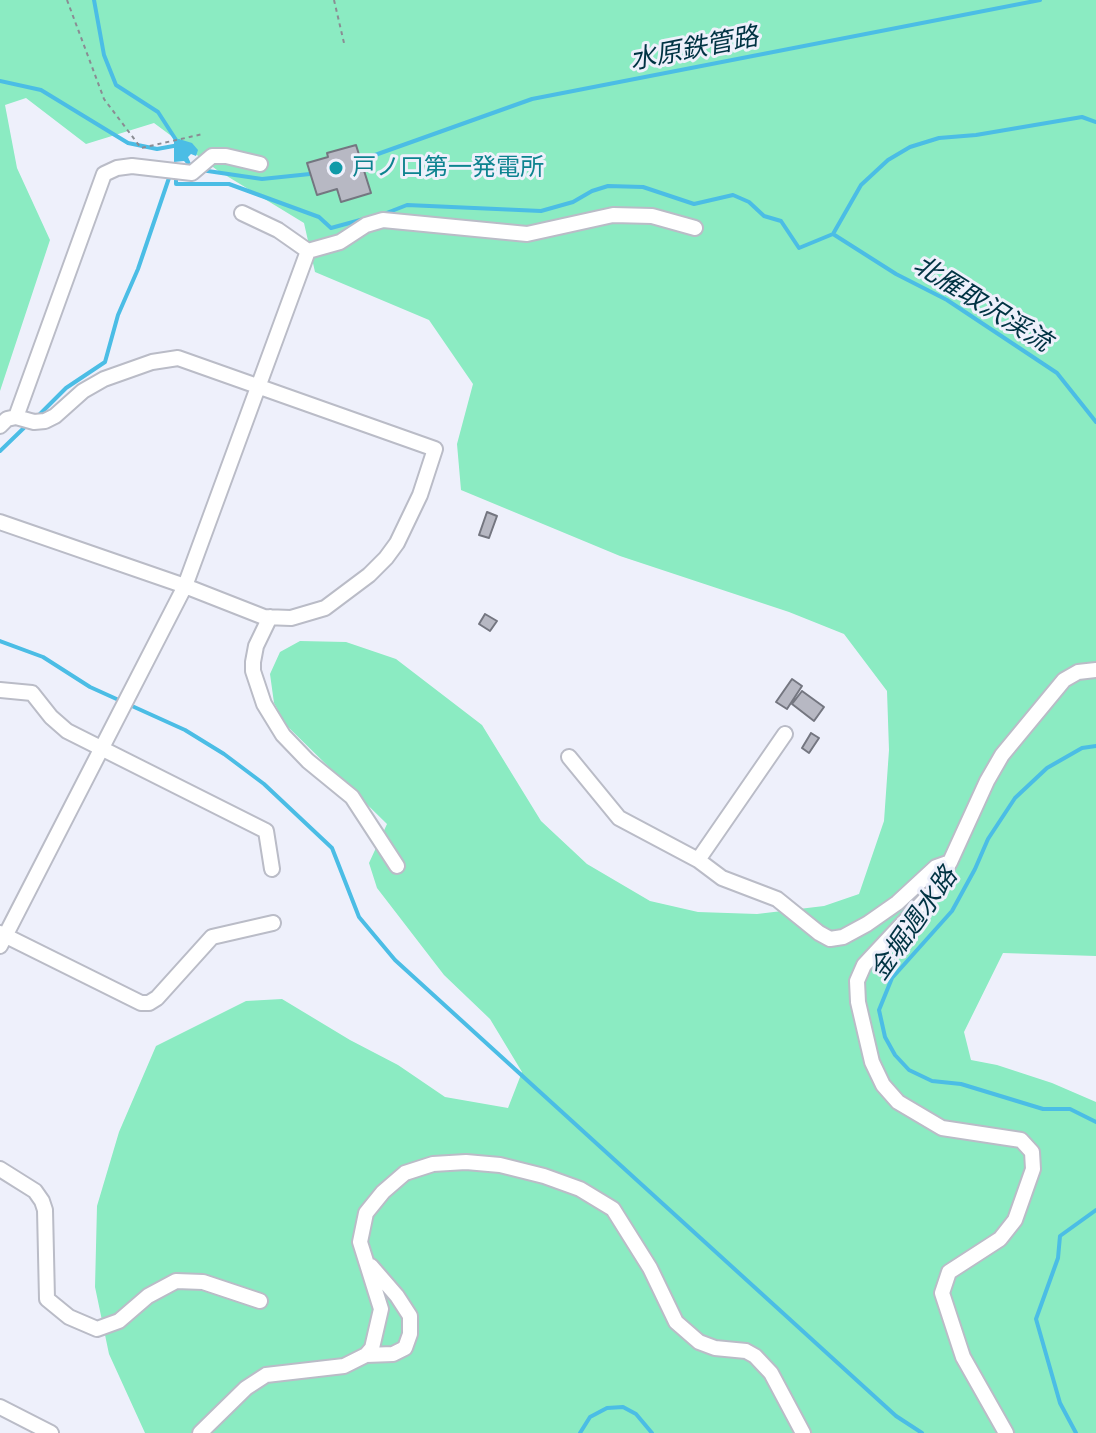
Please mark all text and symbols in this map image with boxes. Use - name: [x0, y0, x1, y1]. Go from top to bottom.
- water label: 水原鉄管路: [627, 21, 761, 77]
- place label: 戸ノ口第一発電所: [352, 154, 544, 182]
- marker: 戸ノ口第一発電所: [327, 159, 345, 177]
- water label: 北雁取沢渓流: [908, 249, 1056, 359]
- water label: 金堀週水路: [864, 862, 964, 986]

